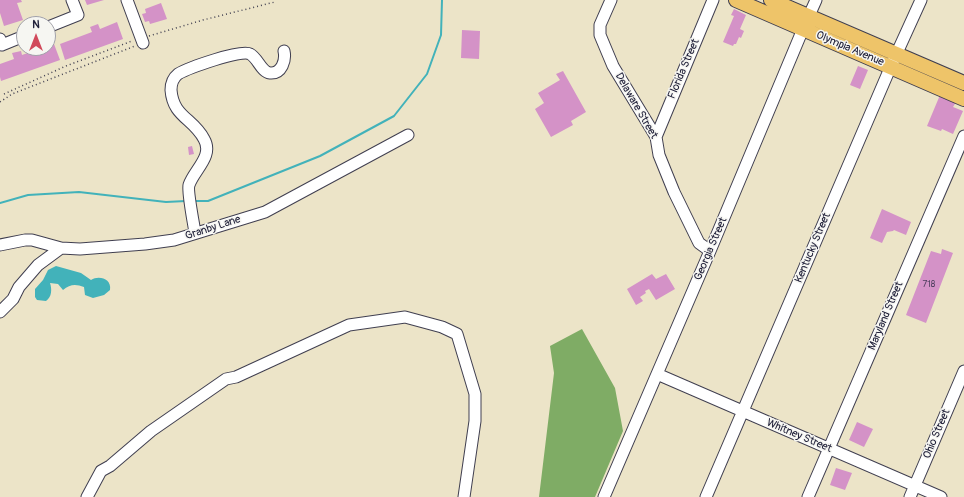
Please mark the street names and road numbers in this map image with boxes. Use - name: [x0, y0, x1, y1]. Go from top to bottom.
- street label: Olympia Avenue: [814, 29, 886, 69]
- street label: Florida Street: [665, 37, 703, 101]
- street label: Delaware Street: [612, 71, 660, 141]
- street label: Kentucky Street: [792, 211, 834, 285]
- street label: Granby Lane: [184, 213, 242, 243]
- street label: Georgia Street: [692, 215, 730, 283]
- street label: Maryland Street: [866, 280, 906, 352]
- street label: Ohio Street: [921, 407, 953, 461]
- street label: Whitney Street: [764, 416, 834, 456]

